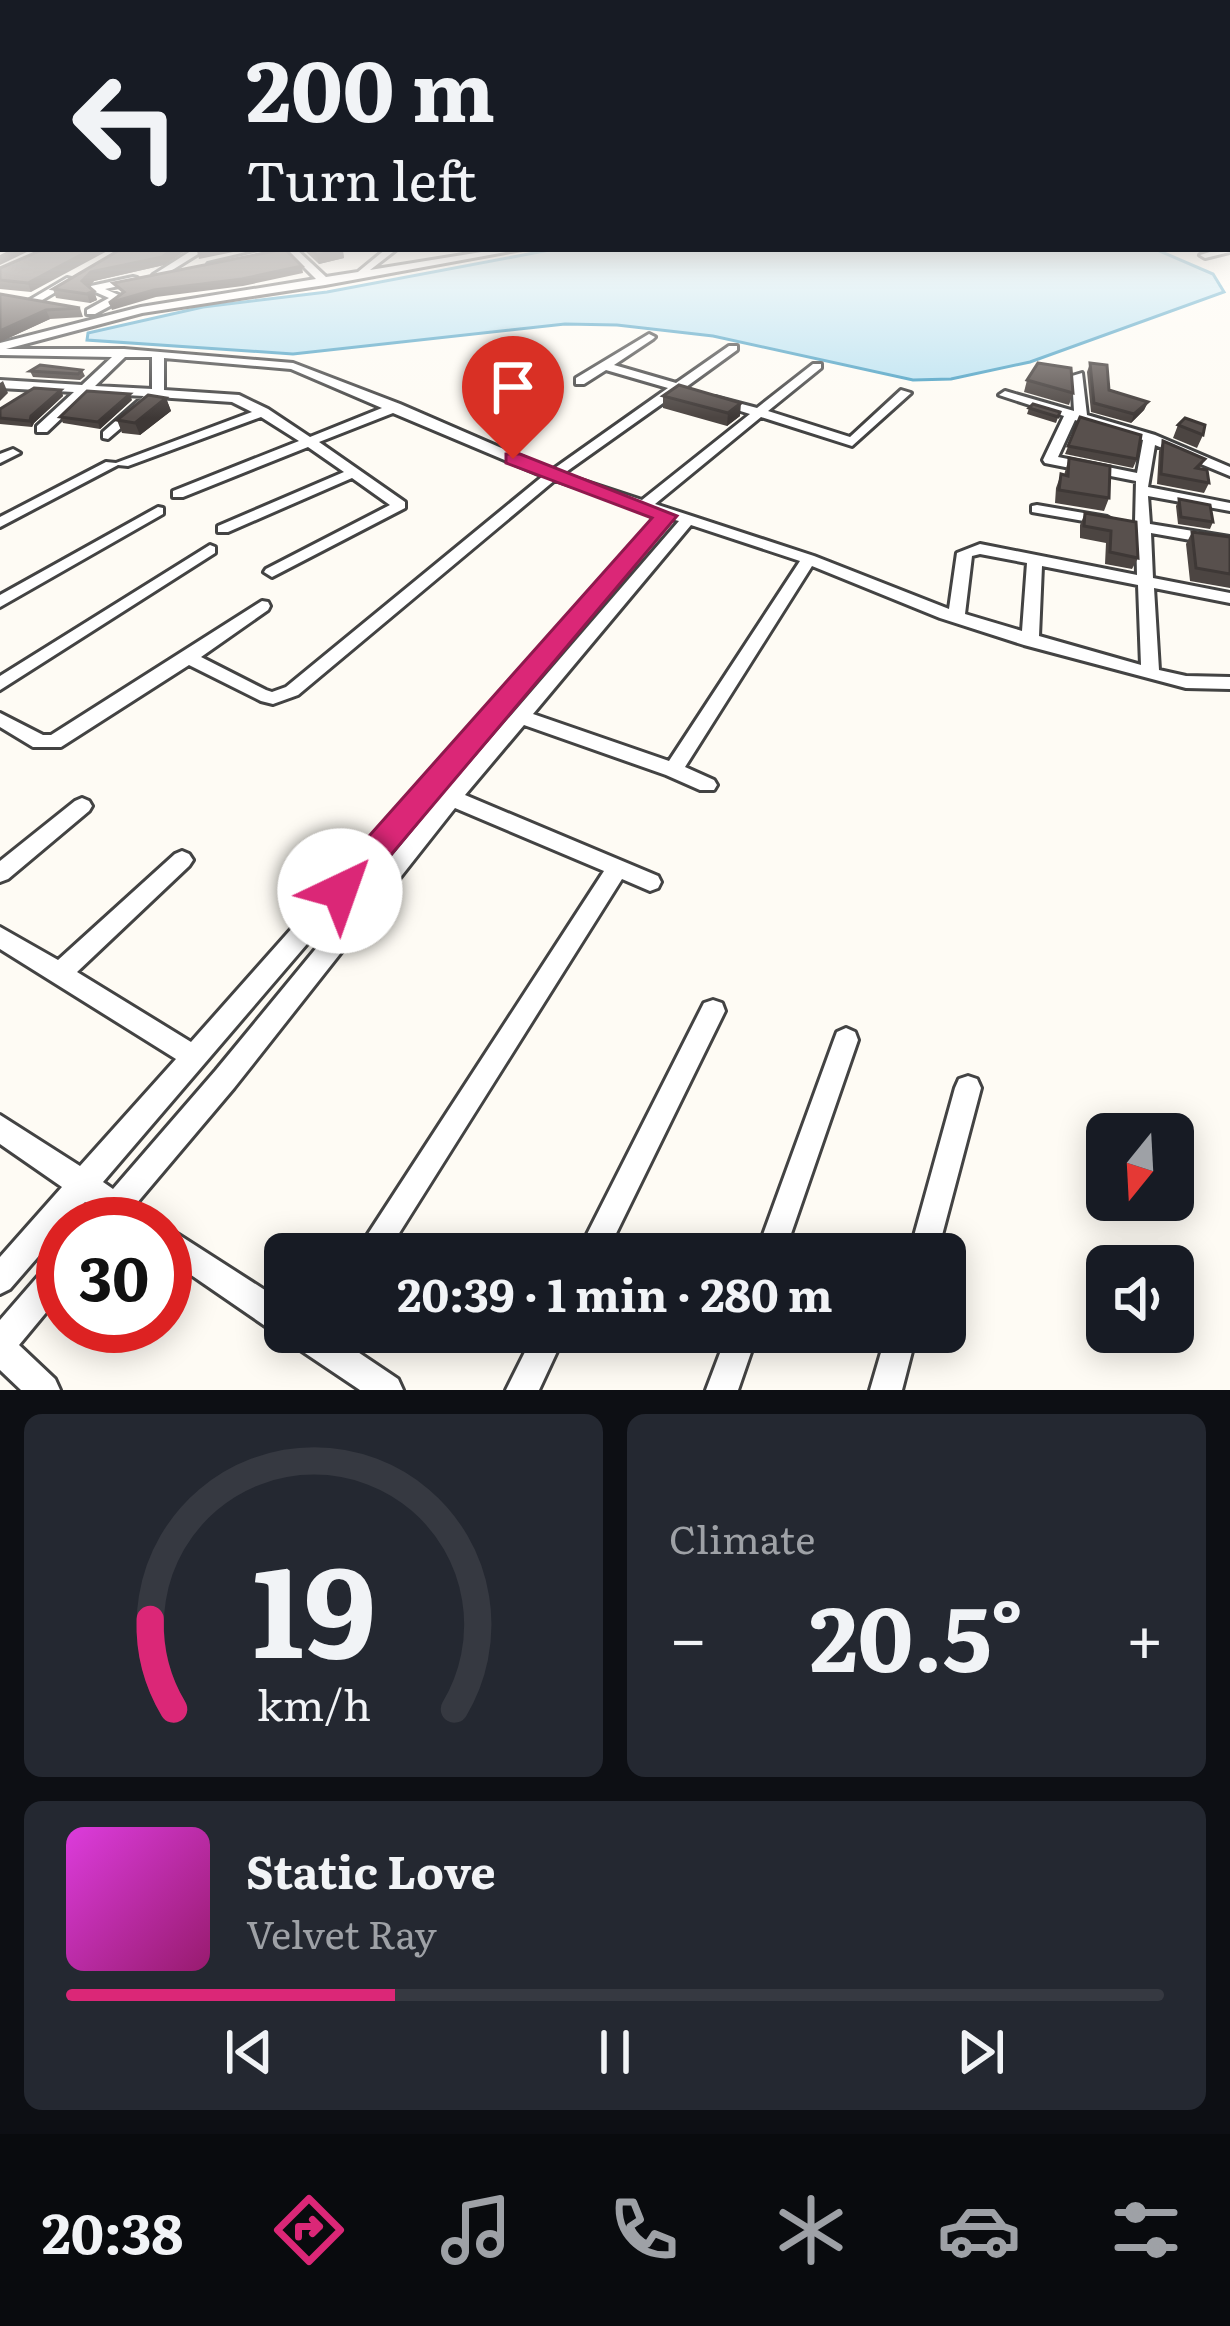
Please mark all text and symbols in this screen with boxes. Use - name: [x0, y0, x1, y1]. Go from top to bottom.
- text: 200 m: [246, 23, 495, 148]
- icon: left: [48, 48, 204, 204]
- text: Turn left: [246, 137, 477, 218]
- pin: [462, 336, 564, 459]
- icon: arrive: [480, 354, 546, 420]
- position arrow: [277, 828, 403, 954]
- north arrow: [1086, 1113, 1194, 1221]
- map controls: [1086, 1113, 1194, 1353]
- speed limit sign: 30: [36, 1197, 192, 1353]
- button: sound: [1086, 1245, 1194, 1353]
- text: 20:39 · 1 min · 280 m: [397, 1259, 833, 1326]
- text: Climate: [669, 1508, 815, 1566]
- text: 19: [252, 1511, 375, 1696]
- text: 20.5°: [809, 1566, 1024, 1700]
- text: −: [669, 1585, 707, 1683]
- text: +: [1126, 1585, 1164, 1683]
- text: km/h: [256, 1670, 371, 1733]
- text: Static Love: [246, 1836, 496, 1903]
- text: Velvet Ray: [246, 1903, 437, 1961]
- icon: previous: [216, 2019, 282, 2085]
- icon: pause: [582, 2019, 648, 2085]
- icon: next: [948, 2019, 1014, 2085]
- icon: directions: [267, 2188, 351, 2272]
- icon: music: [434, 2188, 518, 2272]
- icon: phone: [602, 2188, 686, 2272]
- icon: climate: [769, 2188, 853, 2272]
- icon: car: [937, 2188, 1021, 2272]
- icon: filters: [1104, 2188, 1188, 2272]
- text: 20:38: [42, 2190, 183, 2271]

